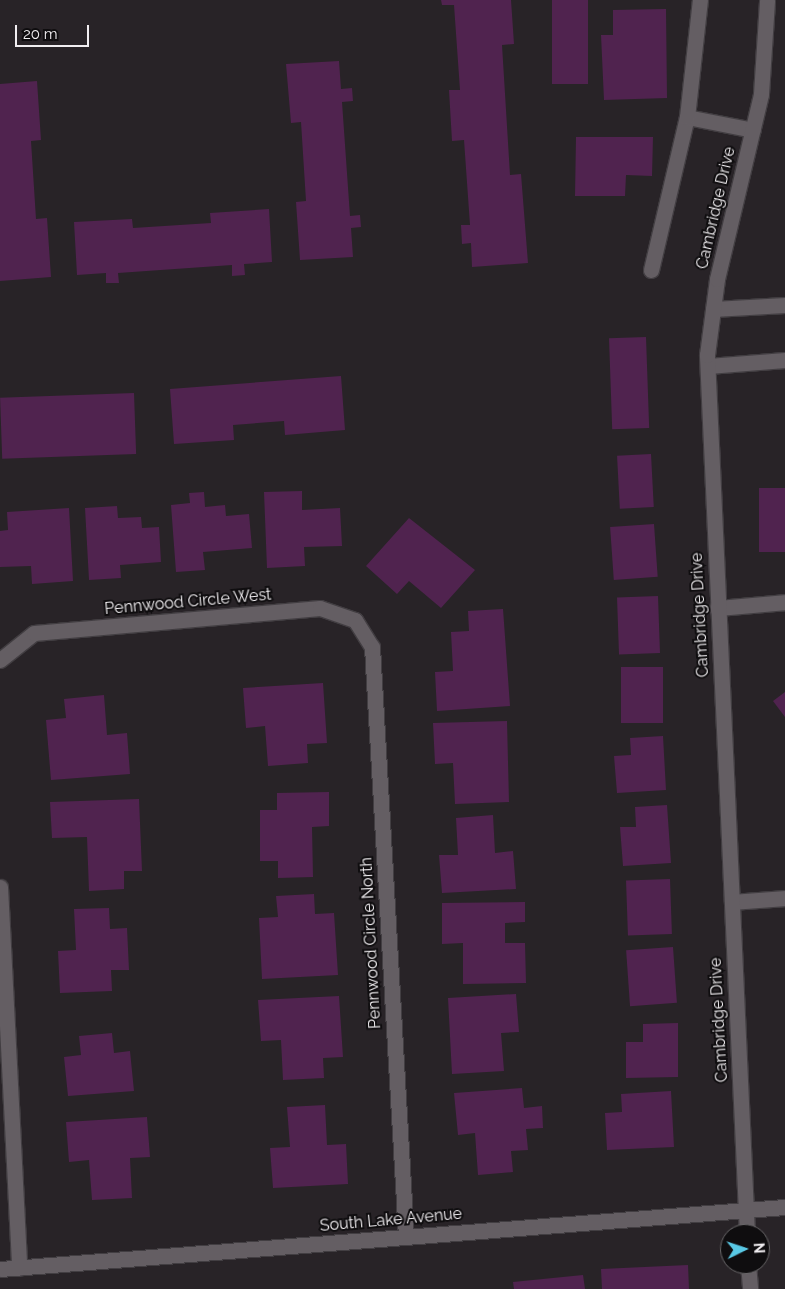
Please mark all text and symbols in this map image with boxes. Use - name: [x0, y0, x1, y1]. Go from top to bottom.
- scale bar: [18, 15, 91, 47]
- text: 20 m: [23, 25, 58, 43]
- street label: Cambridge Drive: [693, 145, 739, 271]
- street label: Cambridge Drive: [687, 552, 713, 678]
- street label: Pennwood Circle West: [103, 585, 273, 619]
- street label: Pennwood Circle North: [357, 857, 385, 1029]
- street label: Cambridge Drive: [706, 957, 732, 1083]
- street label: South Lake Avenue: [319, 1204, 463, 1236]
- north arrow: [720, 1224, 770, 1274]
- text: N: [751, 1242, 767, 1254]

